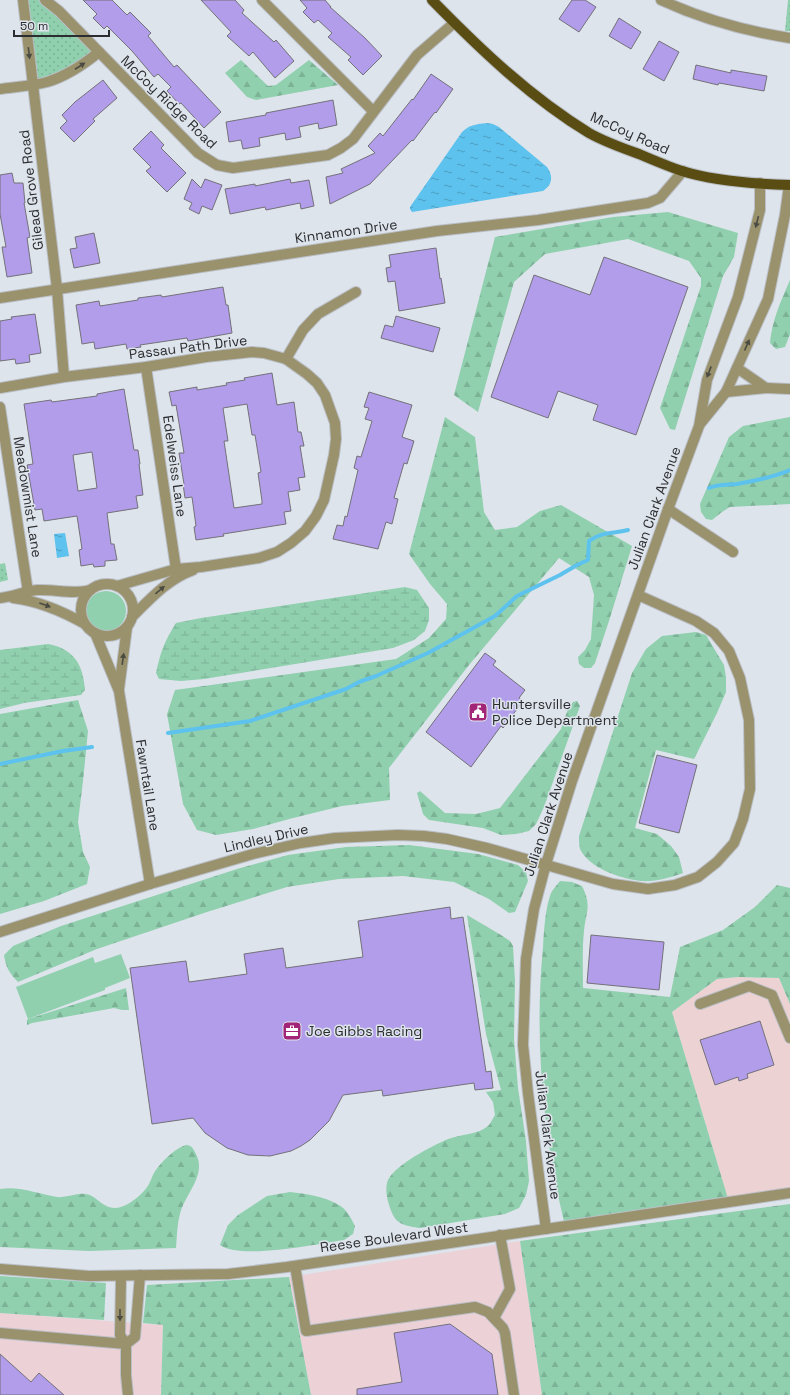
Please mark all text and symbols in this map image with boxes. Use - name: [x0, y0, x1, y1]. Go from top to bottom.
- scale bar: [14, 12, 109, 38]
- text: 50 m: [20, 18, 48, 34]
- one-way arrow: [26, 47, 32, 59]
- street label: McCoy Ridge Road: [117, 51, 221, 153]
- one-way arrow: [75, 62, 85, 70]
- street label: McCoy Road: [588, 108, 672, 158]
- street label: Gilead Grove Road: [15, 129, 47, 251]
- street label: Kinnamon Drive: [293, 215, 399, 247]
- one-way arrow: [754, 216, 760, 228]
- street label: Passau Path Drive: [128, 331, 248, 363]
- one-way arrow: [744, 339, 750, 350]
- one-way arrow: [706, 367, 712, 379]
- street label: Edelweiss Lane: [159, 414, 191, 518]
- street label: Meadowmist Lane: [10, 435, 46, 559]
- street label: Julian Clark Avenue: [623, 444, 685, 572]
- one-way arrow: [155, 586, 165, 595]
- one-way arrow: [40, 603, 52, 609]
- one-way arrow: [120, 653, 126, 665]
- place label: Huntersville Police Department: [492, 695, 617, 729]
- public building icon: Huntersville Police Department: [467, 701, 489, 723]
- street label: Fawntail Lane: [132, 738, 164, 832]
- street label: Julian Clark Avenue: [519, 750, 577, 878]
- street label: Lindley Drive: [222, 820, 310, 856]
- office icon: Joe Gibbs Racing: [281, 1020, 303, 1042]
- place label: Joe Gibbs Racing: [306, 1022, 422, 1040]
- street label: Julian Clark Avenue: [531, 1070, 565, 1200]
- street label: Reese Boulevard West: [319, 1218, 469, 1256]
- one-way arrow: [117, 1309, 123, 1322]

